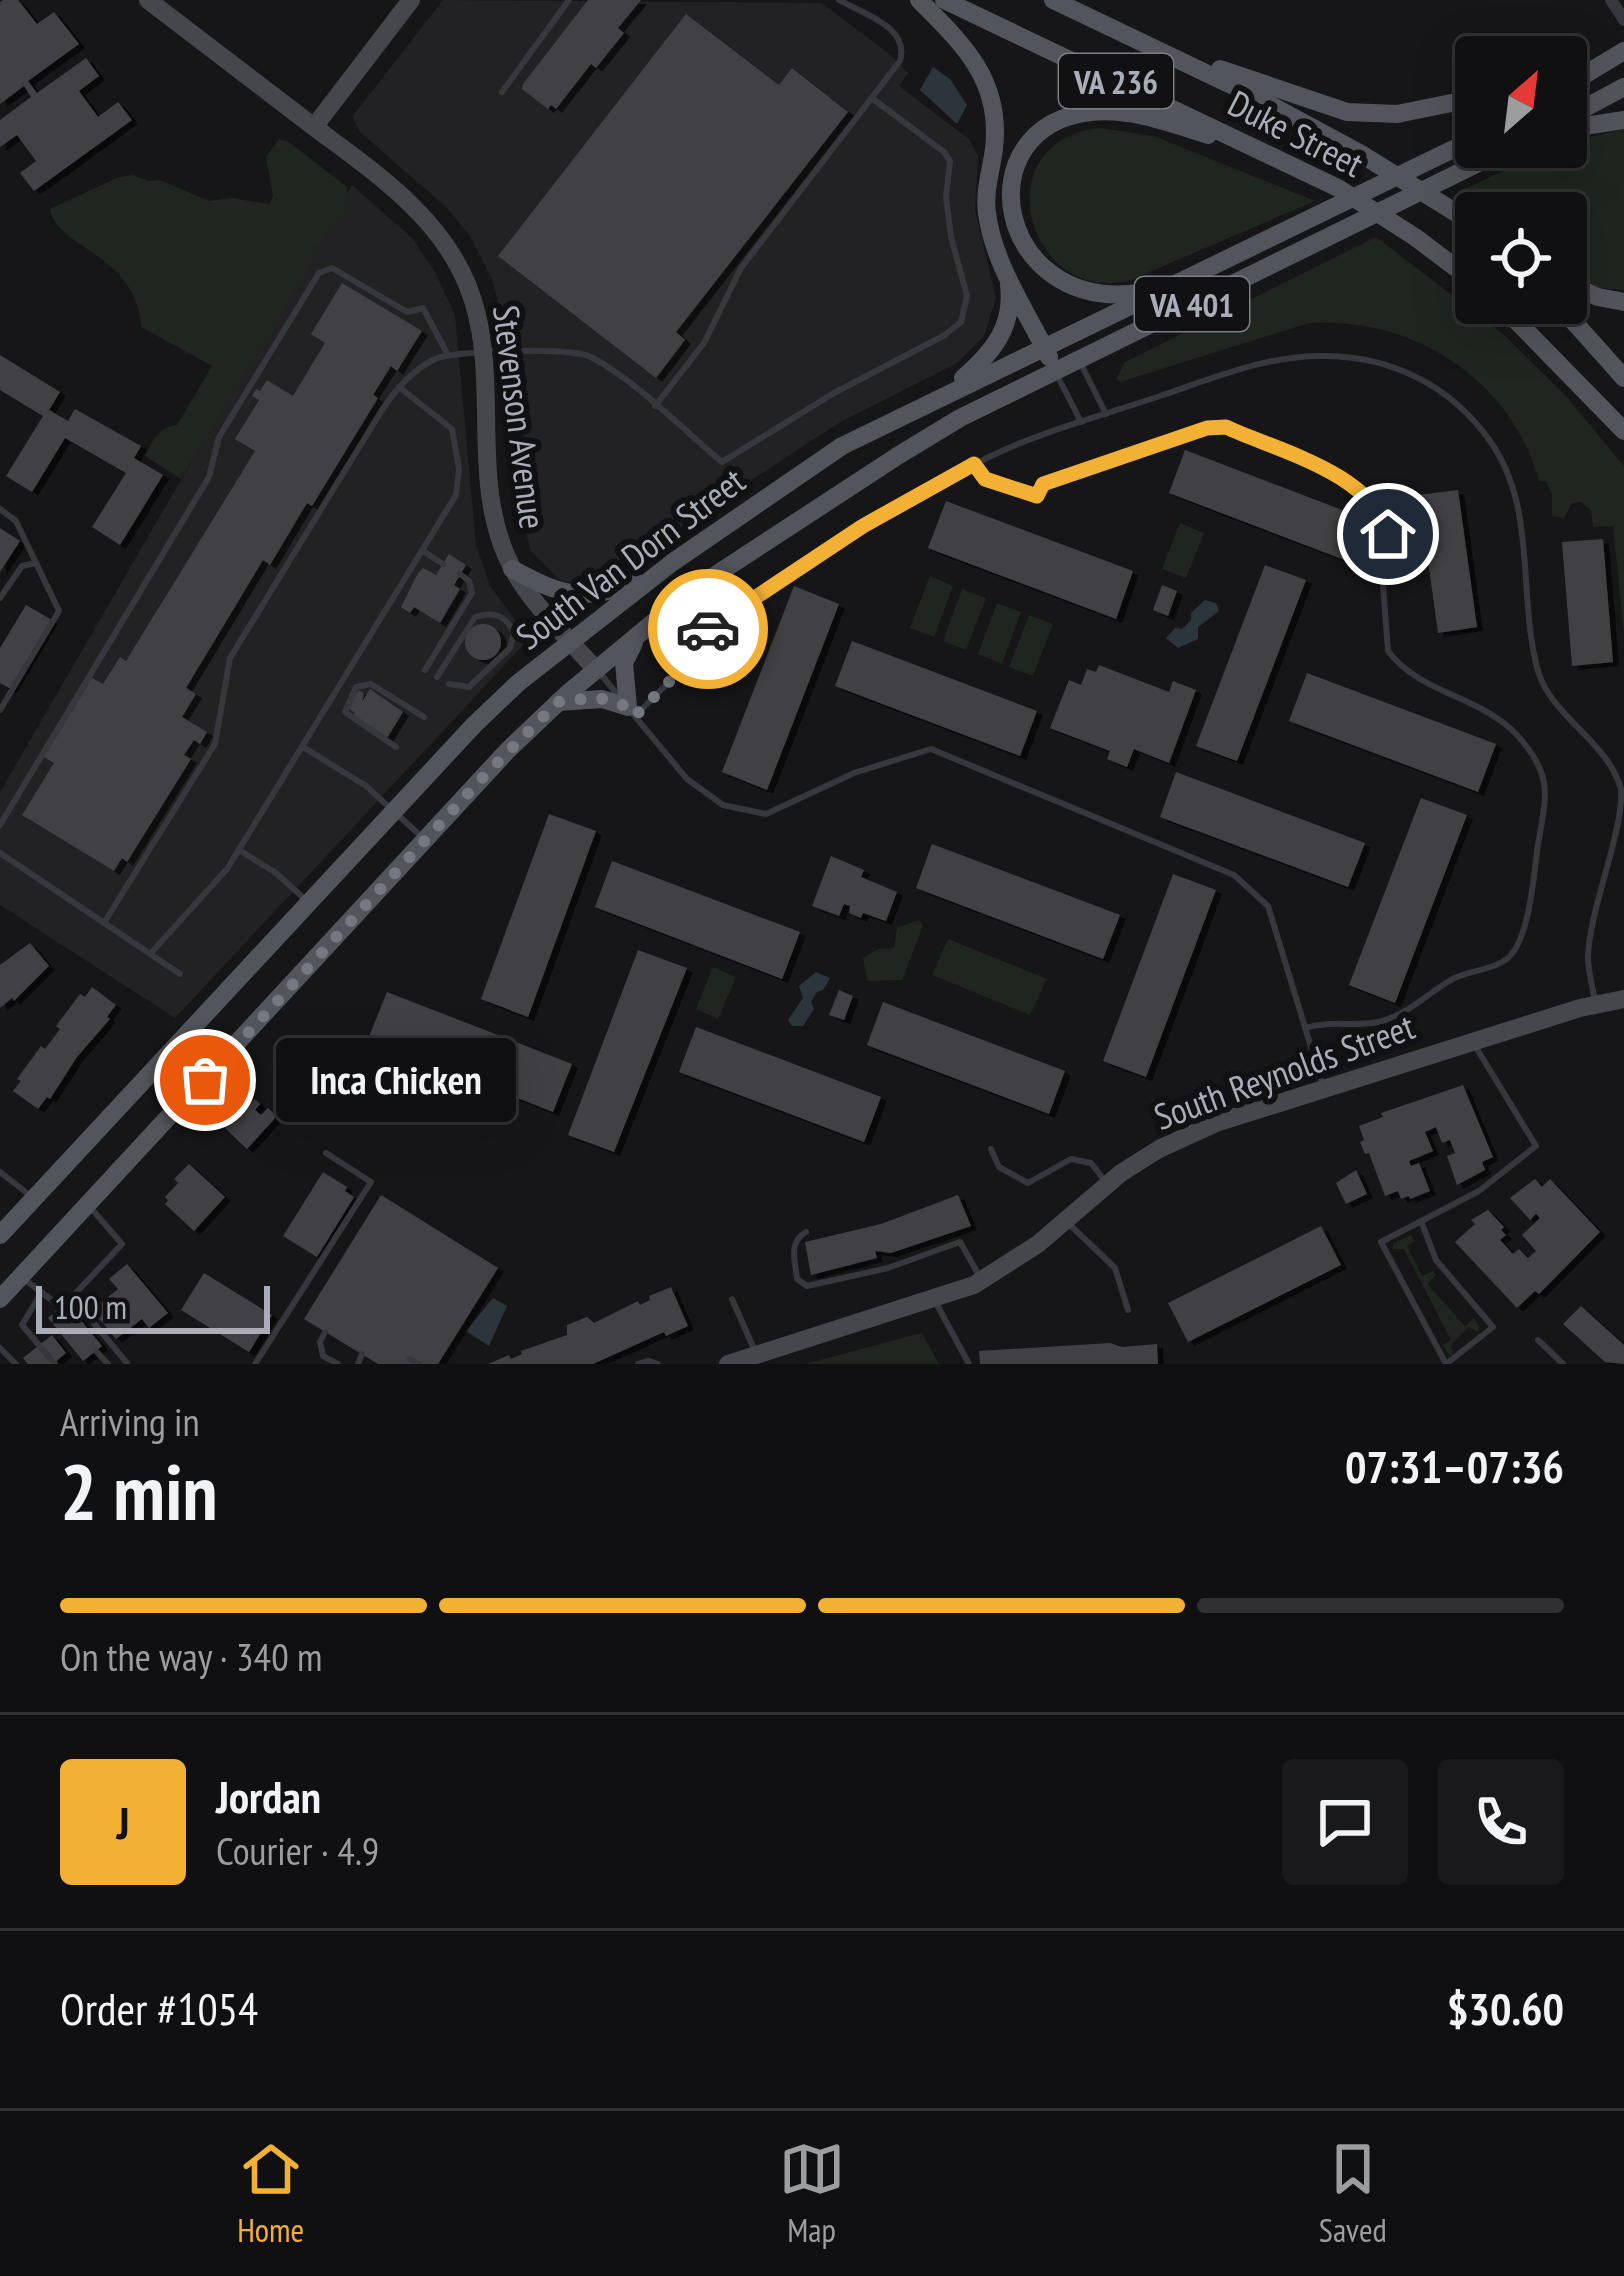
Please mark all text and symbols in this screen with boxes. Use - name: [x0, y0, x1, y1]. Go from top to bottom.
- north arrow: [1455, 36, 1587, 168]
- map controls: [1455, 36, 1587, 324]
- road number: VA 236: [1059, 54, 1173, 108]
- street label: Duke Street: [1221, 79, 1371, 187]
- button: locate: [1455, 192, 1587, 324]
- road number: VA 401: [1135, 277, 1249, 331]
- street label: Stevenson Avenue: [483, 302, 557, 532]
- street label: South Van Dorn Street: [506, 457, 754, 659]
- pin: [1337, 483, 1439, 585]
- icon: home: [1355, 501, 1421, 567]
- courier: [648, 569, 768, 689]
- icon: car: [675, 596, 741, 662]
- street label: South Reynolds Street: [1148, 1002, 1421, 1140]
- pin: [154, 1029, 256, 1131]
- callout: Inca Chicken: [277, 1038, 517, 1122]
- icon: bag: [172, 1047, 238, 1113]
- text: Inca Chicken: [310, 1054, 482, 1105]
- scale bar: [36, 1280, 270, 1333]
- text: 100 m: [54, 1285, 127, 1328]
- text: Arriving in: [60, 1396, 200, 1447]
- text: 07:31–07:36: [1345, 1437, 1564, 1495]
- text: 2 min: [60, 1441, 218, 1542]
- text: On the way · 340 m: [60, 1631, 322, 1682]
- button: chat: [1282, 1759, 1408, 1885]
- button: phone: [1438, 1759, 1564, 1885]
- text: Jordan: [216, 1767, 321, 1825]
- text: J: [116, 1793, 130, 1851]
- text: Courier · 4.9: [216, 1825, 379, 1876]
- text: Order #1054: [60, 1979, 258, 2037]
- text: $30.60: [1447, 1979, 1564, 2037]
- tab: Home: [237, 2136, 304, 2251]
- tab: Map: [779, 2136, 845, 2251]
- tab: Saved: [1319, 2136, 1387, 2251]

